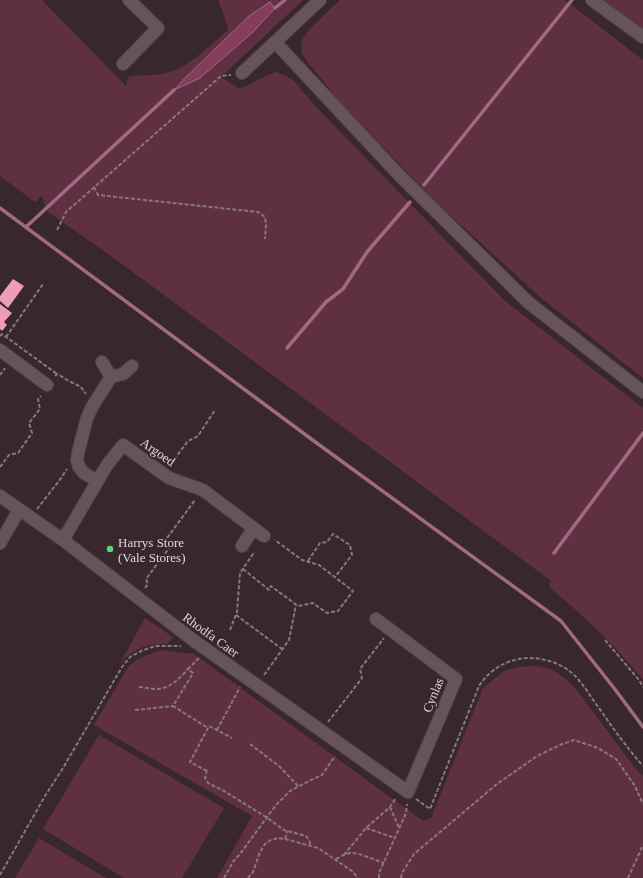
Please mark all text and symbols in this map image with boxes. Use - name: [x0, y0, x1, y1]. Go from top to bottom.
- street label: Argoed: [138, 435, 179, 470]
- place label: Harrys Store (Vale Stores): [118, 535, 186, 565]
- marker: Harrys Store (Vale Stores): [105, 544, 115, 554]
- street label: Rhodfa Caer: [180, 610, 243, 661]
- street label: Cynlas: [419, 675, 447, 715]

